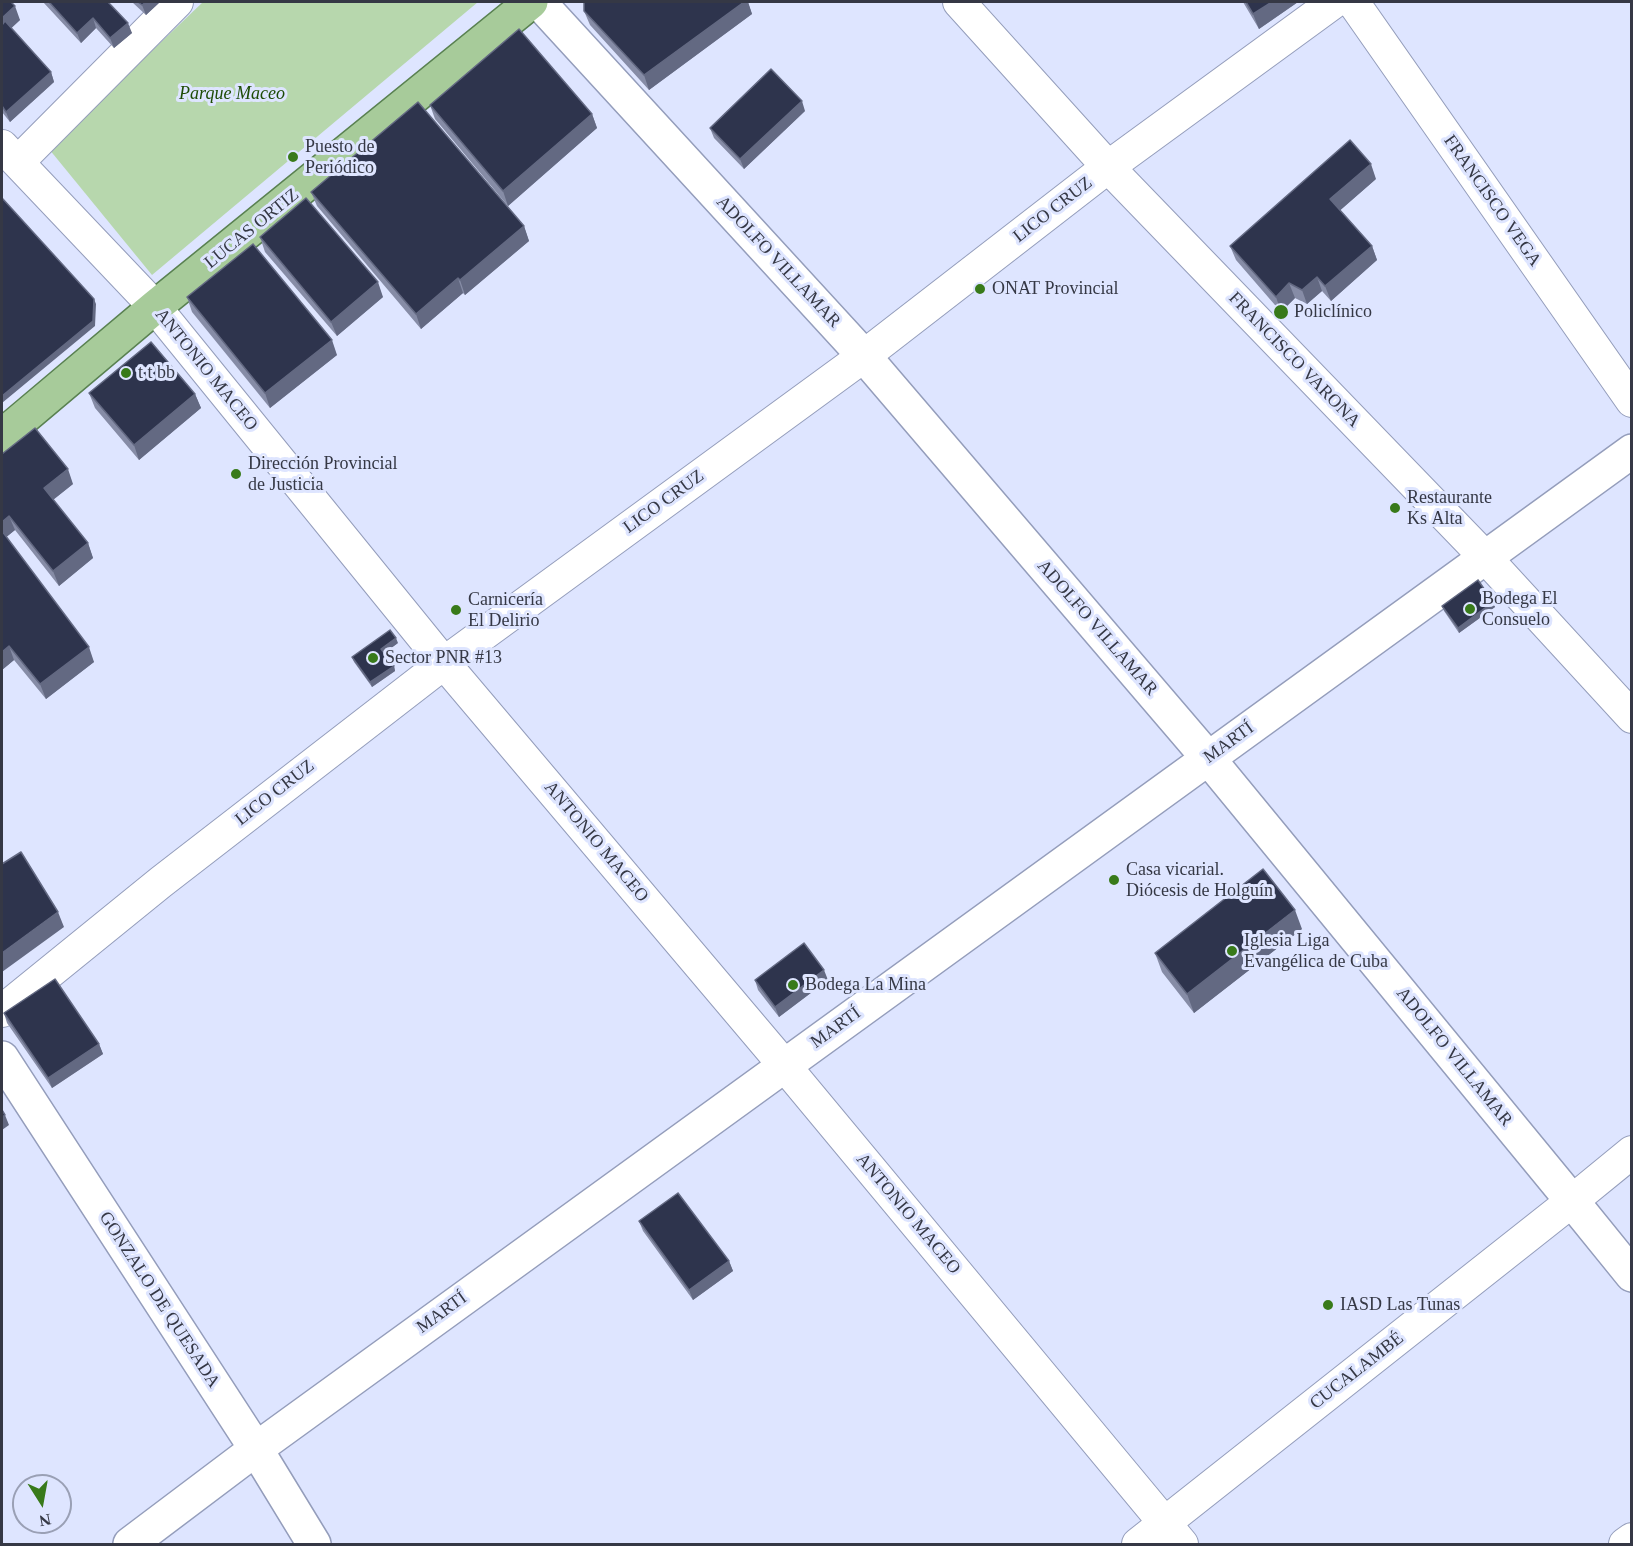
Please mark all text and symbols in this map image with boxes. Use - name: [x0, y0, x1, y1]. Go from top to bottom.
- park label: Parque Maceo: [179, 83, 285, 105]
- street label: FRANCISCO VEGA: [1439, 131, 1545, 271]
- place label: Puesto de Periódico: [305, 136, 374, 178]
- marker: Puesto de Periódico: [286, 150, 300, 164]
- street label: LICO CRUZ: [1009, 172, 1097, 248]
- street label: LUCAS ORTIZ: [200, 184, 304, 274]
- street label: ADOLFO VILLAMAR: [711, 192, 845, 332]
- place label: ONAT Provincial: [992, 278, 1118, 300]
- marker: ONAT Provincial: [973, 282, 987, 296]
- street label: FRANCISCO VARONA: [1224, 288, 1364, 432]
- place label: Policlínico: [1294, 301, 1372, 323]
- marker: Policlínico: [1272, 303, 1290, 321]
- street label: ANTONIO MACEO: [150, 304, 262, 436]
- place label: t t bb: [138, 362, 175, 384]
- marker: t t bb: [119, 366, 133, 380]
- place label: Dirección Provincial de Justicia: [248, 453, 397, 496]
- street label: LICO CRUZ: [619, 465, 709, 539]
- marker: Dirección Provincial de Justicia: [229, 467, 243, 481]
- place label: Restaurante Ks Alta: [1407, 487, 1492, 530]
- marker: Restaurante Ks Alta: [1388, 501, 1402, 515]
- street label: ADOLFO VILLAMAR: [1032, 556, 1162, 700]
- place label: Bodega El Consuelo: [1482, 588, 1557, 630]
- place label: Carnicería El Delirio: [468, 589, 543, 632]
- marker: Bodega El Consuelo: [1463, 602, 1477, 616]
- marker: Carnicería El Delirio: [449, 603, 463, 617]
- place label: Sector PNR #13: [385, 647, 502, 669]
- marker: Sector PNR #13: [366, 651, 380, 665]
- street label: MARTÍ: [1200, 718, 1258, 768]
- street label: LICO CRUZ: [231, 755, 319, 831]
- street label: ANTONIO MACEO: [539, 777, 653, 907]
- place label: Casa vicarial. Diócesis de Holguín: [1126, 859, 1273, 902]
- marker: Casa vicarial. Diócesis de Holguín: [1107, 873, 1121, 887]
- place label: Iglesia Liga Evangélica de Cuba: [1244, 930, 1388, 972]
- marker: Iglesia Liga Evangélica de Cuba: [1225, 944, 1239, 958]
- place label: Bodega La Mina: [805, 974, 926, 996]
- marker: Bodega La Mina: [786, 978, 800, 992]
- street label: ADOLFO VILLAMAR: [1391, 983, 1517, 1131]
- street label: MARTÍ: [807, 1003, 865, 1053]
- street label: ANTONIO MACEO: [851, 1149, 965, 1279]
- street label: GONZALO DE QUESADA: [94, 1208, 224, 1392]
- street label: MARTÍ: [413, 1288, 471, 1338]
- place label: IASD Las Tunas: [1340, 1294, 1460, 1316]
- marker: IASD Las Tunas: [1321, 1298, 1335, 1312]
- street label: CUCALAMBÉ: [1306, 1328, 1408, 1414]
- north arrow: [12, 1474, 72, 1534]
- text: N: [38, 1511, 52, 1530]

